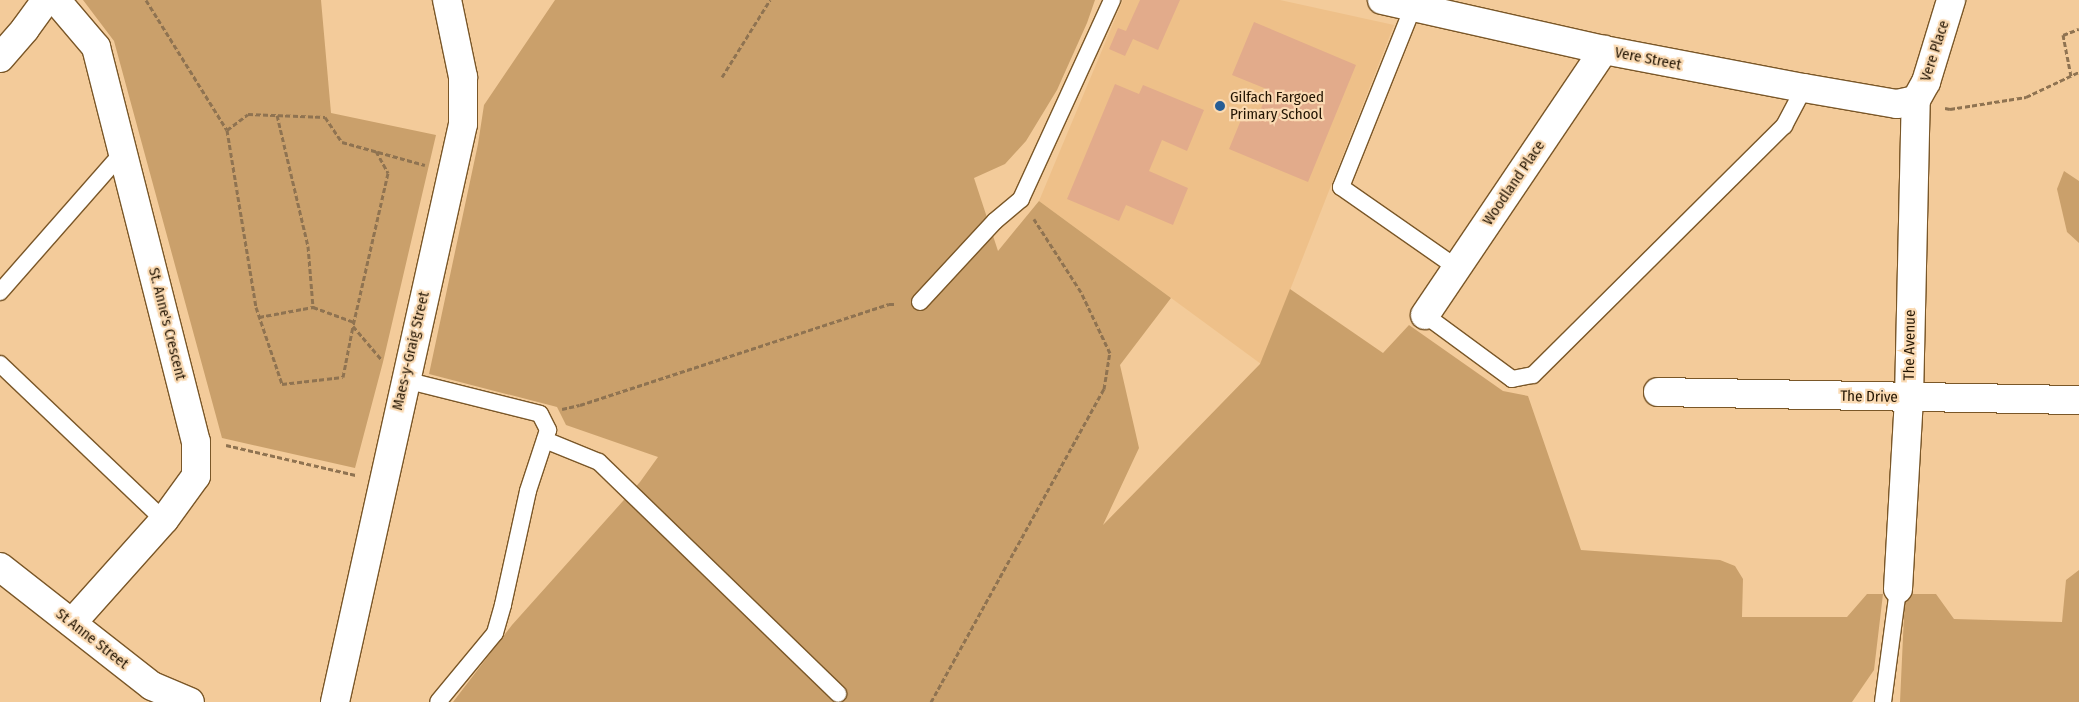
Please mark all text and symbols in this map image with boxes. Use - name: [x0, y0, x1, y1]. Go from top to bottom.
- street label: Vere Place: [1917, 18, 1953, 84]
- street label: Vere Street: [1613, 44, 1683, 74]
- place label: Gilfach Fargoed Primary School: [1230, 88, 1324, 123]
- marker: Gilfach Fargoed Primary School: [1214, 100, 1226, 112]
- street label: Woodland Place: [1479, 137, 1549, 229]
- street label: St. Anne's Crescent: [144, 266, 190, 382]
- street label: Maes-y-Graig Street: [389, 290, 433, 412]
- street label: The Avenue: [1900, 309, 1920, 381]
- street label: The Drive: [1840, 387, 1898, 407]
- street label: St Anne Street: [52, 605, 132, 673]

